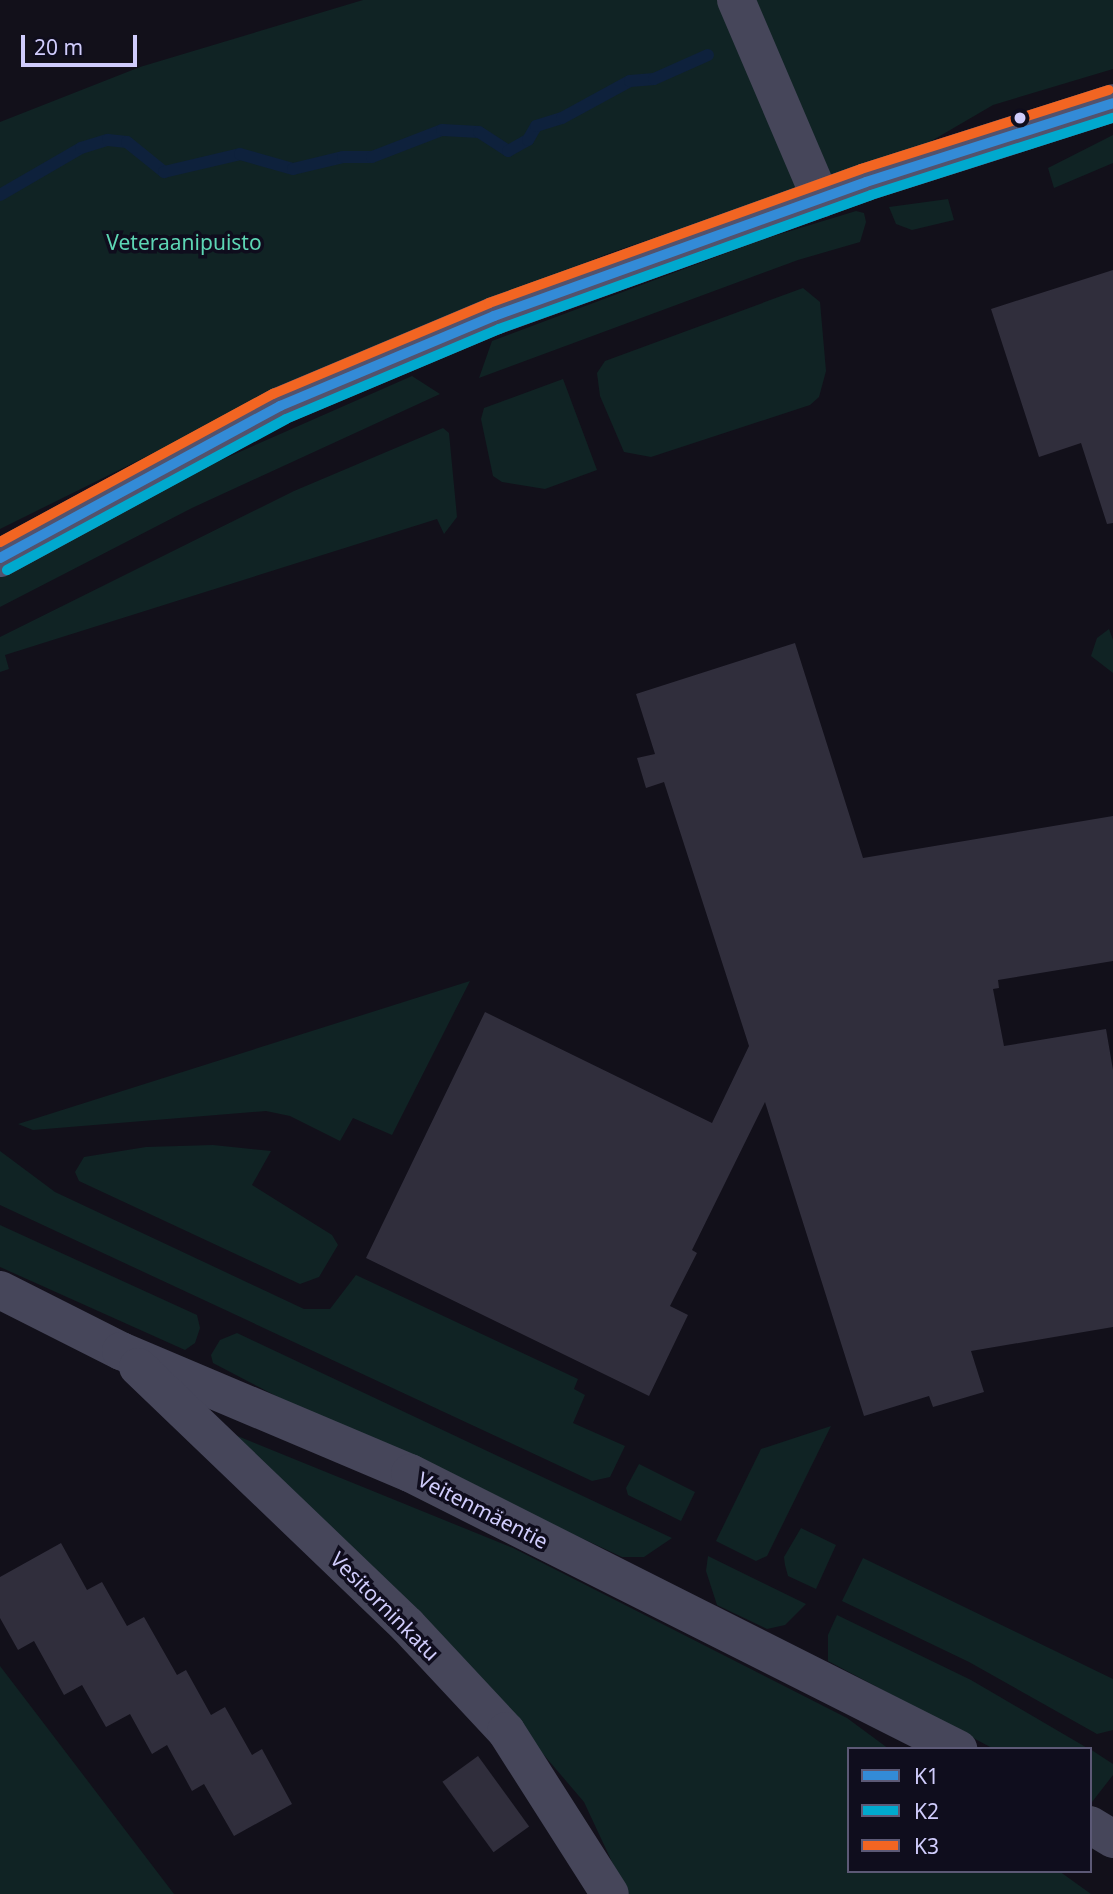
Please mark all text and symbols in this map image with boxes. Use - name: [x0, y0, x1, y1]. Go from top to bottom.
- scale bar: [24, 21, 140, 65]
- text: 20 m: [34, 33, 83, 61]
- unlabelled marker: [1013, 111, 1027, 125]
- park label: Veteraanipuisto: [106, 229, 262, 255]
- street label: Veitenmäentie: [414, 1466, 552, 1554]
- street label: Vesitorninkatu: [325, 1546, 445, 1666]
- legend: [847, 1747, 1092, 1873]
- text: K1: [914, 1762, 939, 1790]
- text: K2: [914, 1797, 939, 1825]
- text: K3: [914, 1832, 939, 1860]

